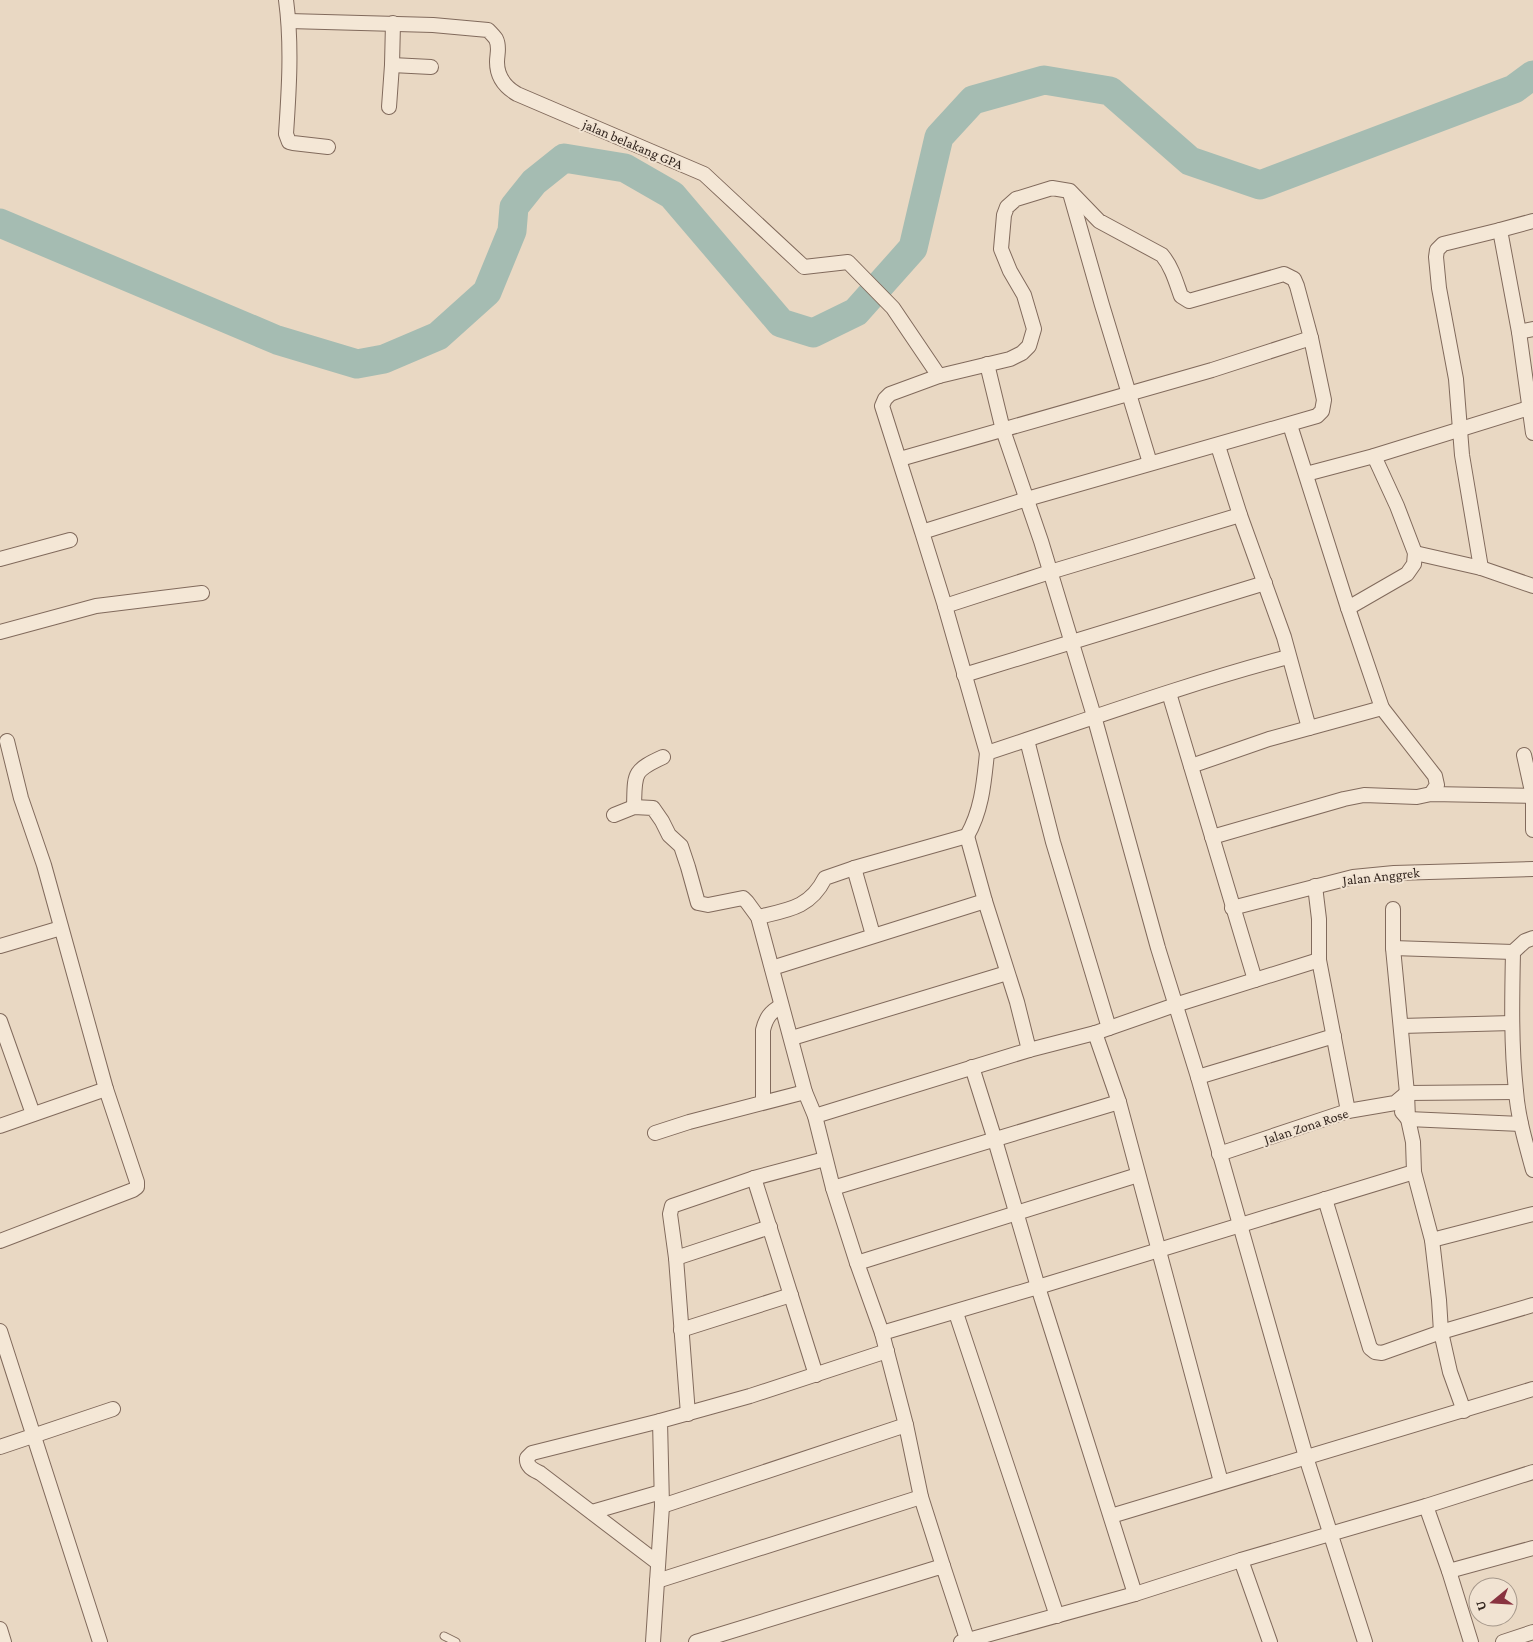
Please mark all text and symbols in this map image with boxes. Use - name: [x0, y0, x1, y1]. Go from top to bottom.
- street label: jalan belakang GPA: [579, 115, 685, 173]
- street label: Jalan Anggrek: [1340, 864, 1421, 888]
- street label: Jalan Zona Rose: [1260, 1105, 1350, 1148]
- north arrow: [1468, 1577, 1518, 1627]
- text: U: [1471, 1599, 1490, 1613]

